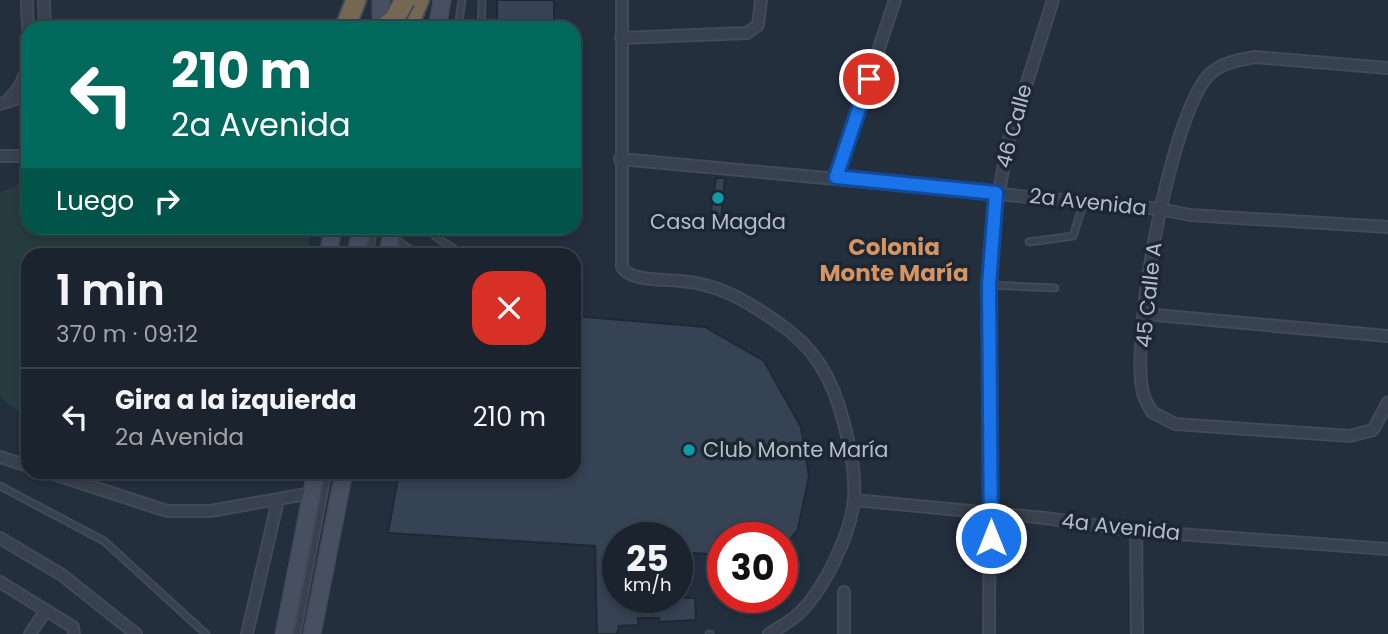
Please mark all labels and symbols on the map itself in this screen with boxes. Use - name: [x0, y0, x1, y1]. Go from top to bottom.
- pin: [839, 49, 899, 109]
- street label: 46 Calle: [988, 81, 1039, 171]
- street label: 2a Avenida: [1028, 181, 1148, 222]
- marker: Casa Magda: [710, 190, 726, 206]
- place label: Casa Magda: [650, 207, 786, 236]
- district label: Colonia Monte María: [819, 231, 969, 289]
- street label: 45 Calle A: [1129, 241, 1168, 349]
- place label: Club Monte María: [703, 435, 888, 464]
- marker: Club Monte María: [681, 442, 697, 458]
- position arrow: [954, 501, 1028, 575]
- street label: 4a Avenida: [1060, 506, 1182, 547]
- speed limit sign: 30: [707, 522, 798, 613]

